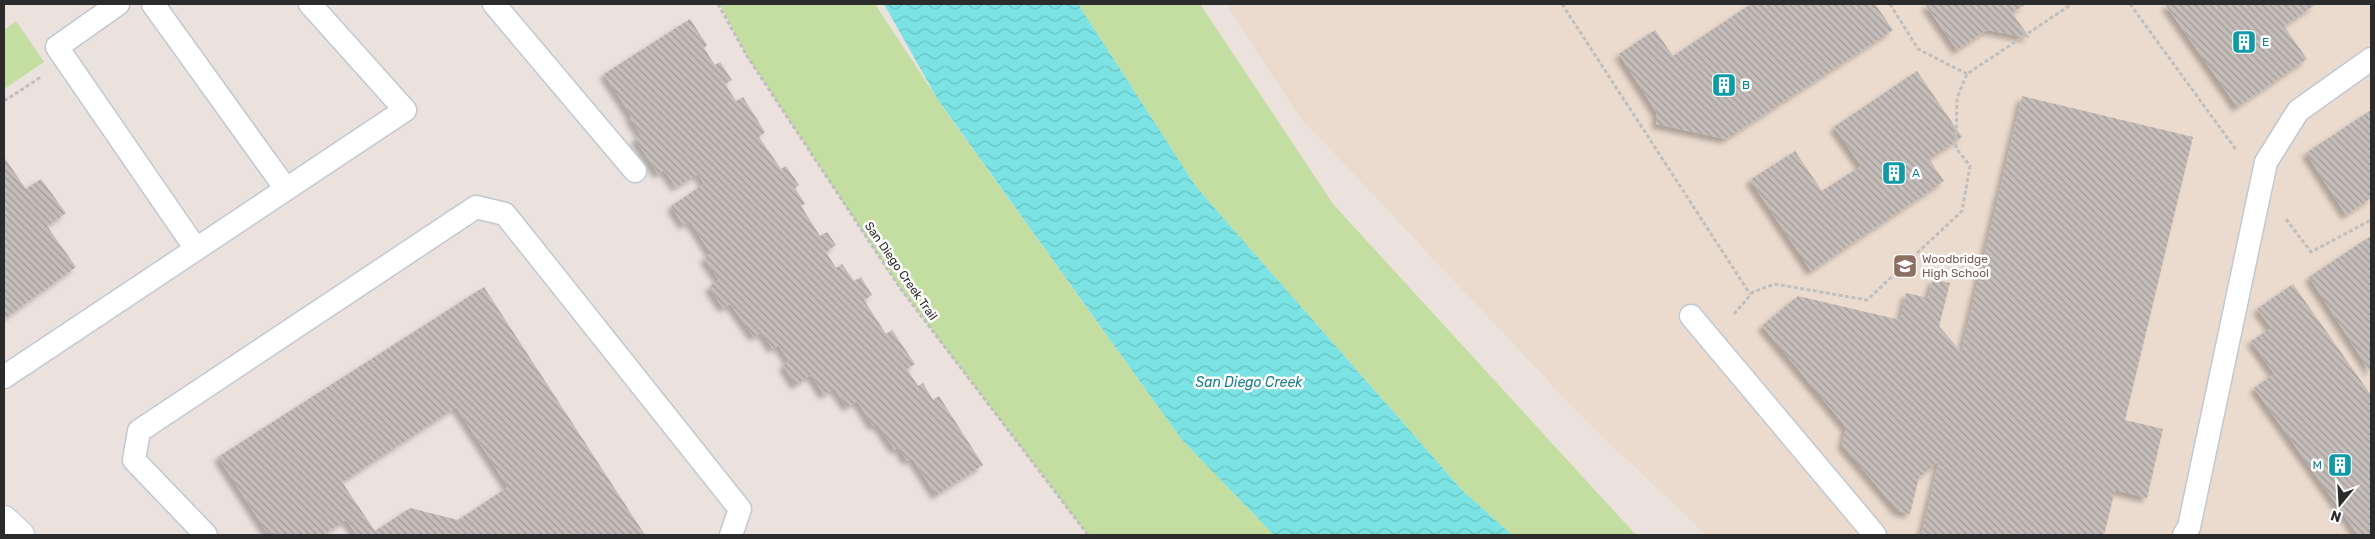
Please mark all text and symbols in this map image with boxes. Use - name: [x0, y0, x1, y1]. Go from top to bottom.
- building icon: E: [2231, 29, 2257, 55]
- place label: E: [2262, 35, 2269, 49]
- building icon: B: [1711, 72, 1737, 98]
- place label: B: [1742, 78, 1750, 92]
- building icon: A: [1881, 160, 1907, 186]
- place label: A: [1912, 166, 1920, 180]
- street label: San Diego Creek Trail: [862, 219, 940, 323]
- place label: Woodbridge High School: [1922, 252, 1989, 280]
- school or university icon: Woodbridge High School: [1892, 253, 1918, 279]
- water label: San Diego Creek: [1196, 374, 1303, 391]
- building icon: M: [2327, 452, 2353, 478]
- place label: M: [2312, 458, 2322, 472]
- north arrow: [2315, 479, 2365, 529]
- text: N: [2329, 506, 2344, 526]

